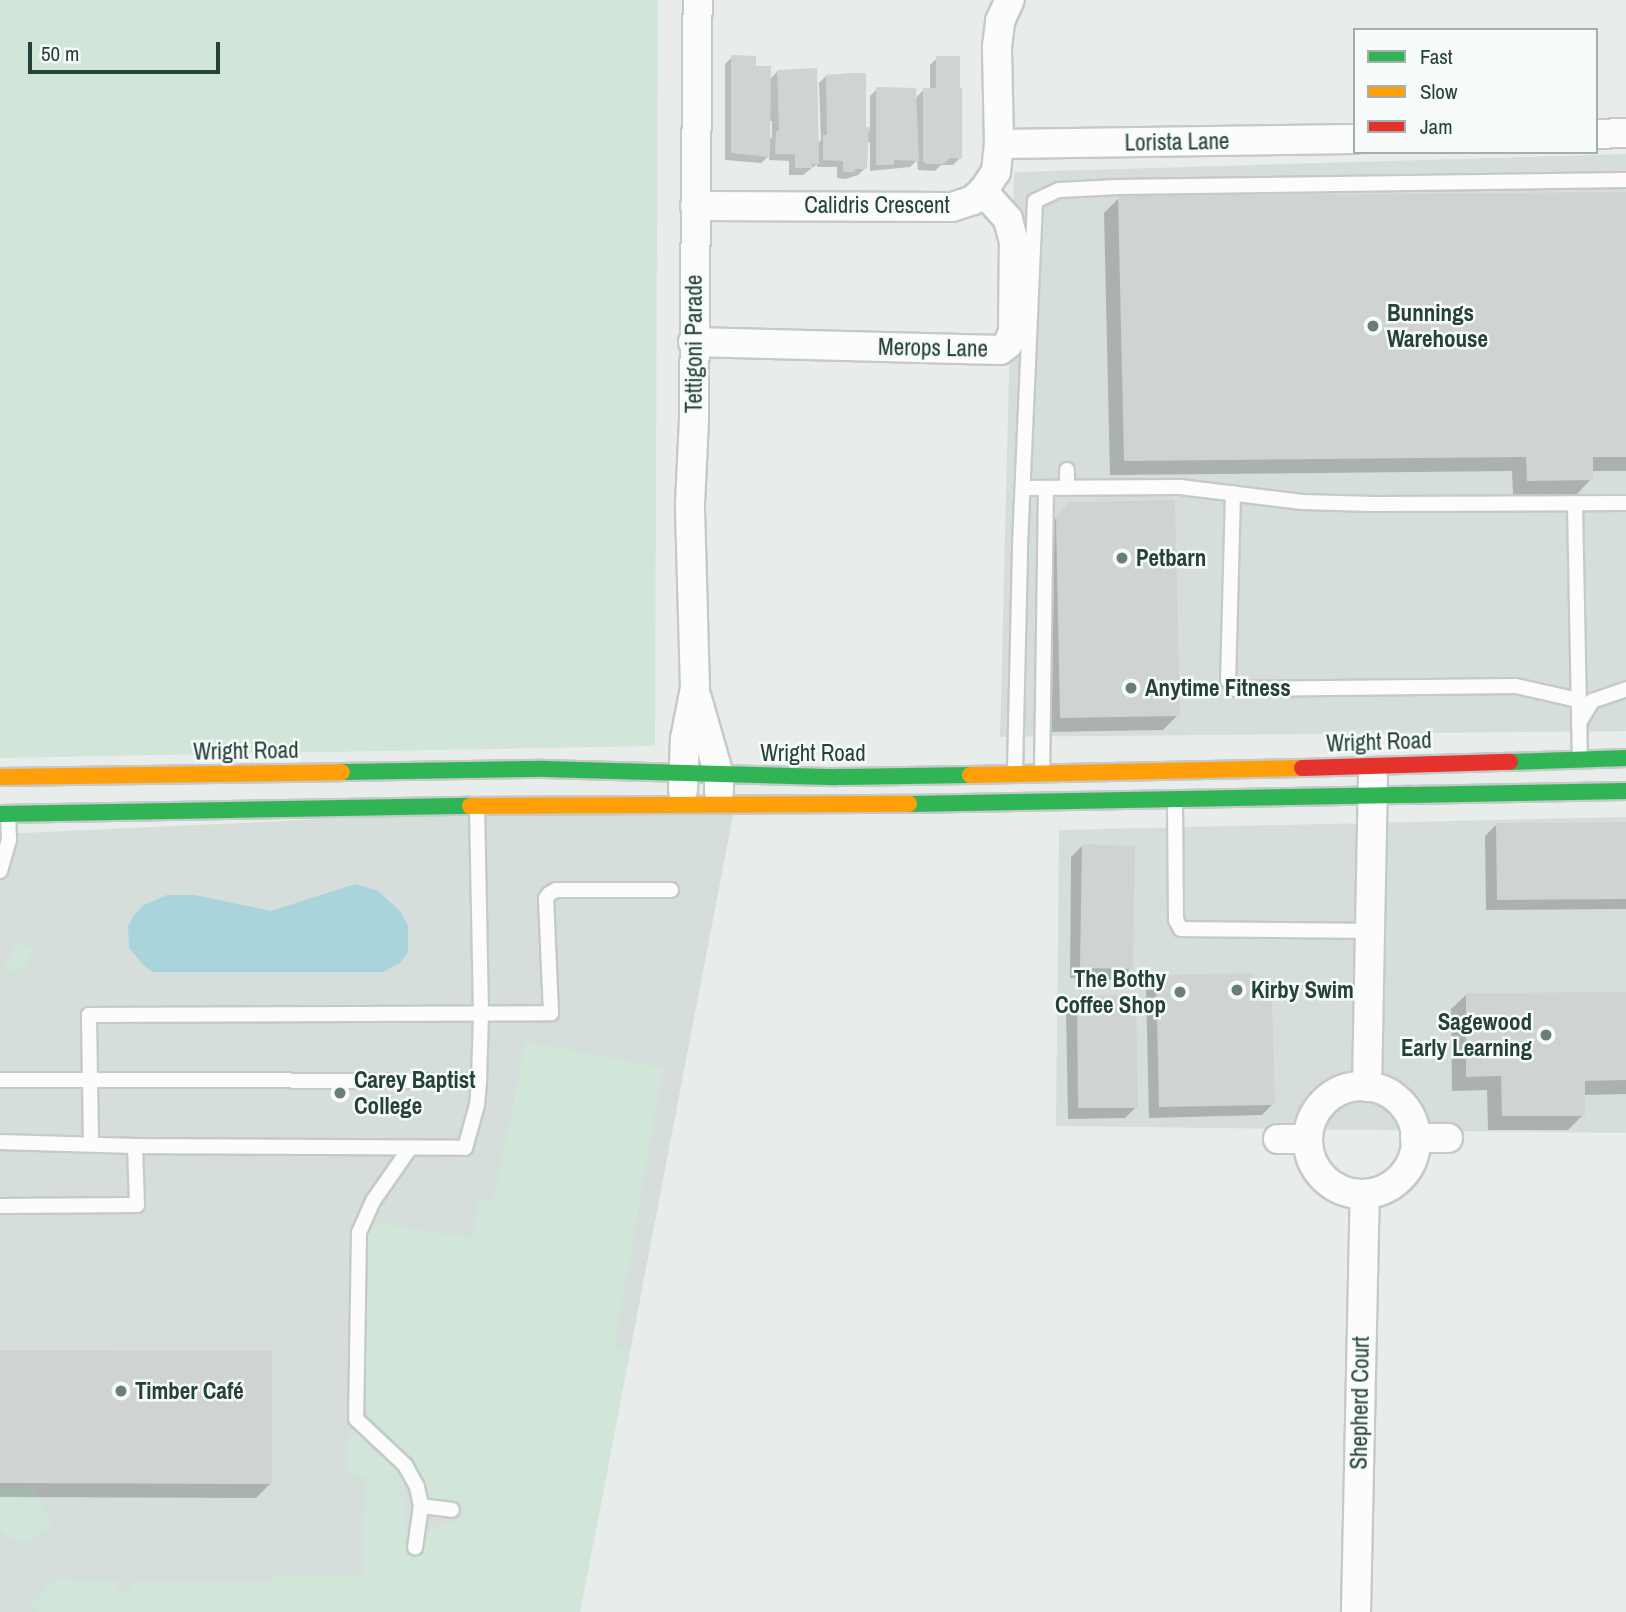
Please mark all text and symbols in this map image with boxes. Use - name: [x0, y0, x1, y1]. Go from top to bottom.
- scale bar: [32, 28, 224, 72]
- legend: [1353, 28, 1598, 154]
- text: 50 m: [41, 39, 79, 68]
- text: Fast: [1420, 42, 1453, 71]
- text: Slow: [1420, 77, 1457, 106]
- text: Jam: [1420, 112, 1453, 141]
- street label: Lorista Lane: [1124, 127, 1230, 157]
- street label: Calidris Crescent: [804, 191, 950, 219]
- street label: Tettigoni Parade: [680, 275, 708, 413]
- place label: Bunnings Warehouse: [1387, 299, 1488, 353]
- marker: Bunnings Warehouse: [1365, 318, 1381, 334]
- street label: Merops Lane: [878, 333, 988, 363]
- place label: Petbarn: [1136, 544, 1206, 572]
- marker: Petbarn: [1114, 550, 1130, 566]
- place label: Anytime Fitness: [1145, 674, 1291, 702]
- marker: Anytime Fitness: [1123, 680, 1139, 696]
- street label: Wright Road: [1326, 726, 1432, 758]
- street label: Wright Road: [193, 736, 299, 766]
- street label: Wright Road: [760, 739, 866, 767]
- place label: The Bothy Coffee Shop: [1055, 965, 1166, 1019]
- place label: Kirby Swim: [1251, 976, 1354, 1004]
- marker: Kirby Swim: [1229, 982, 1245, 998]
- marker: The Bothy Coffee Shop: [1172, 984, 1188, 1000]
- place label: Sagewood Early Learning: [1401, 1008, 1532, 1062]
- marker: Sagewood Early Learning: [1538, 1027, 1554, 1043]
- place label: Carey Baptist College: [354, 1066, 476, 1120]
- marker: Carey Baptist College: [332, 1085, 348, 1101]
- street label: Shepherd Court: [1345, 1336, 1375, 1470]
- place label: Timber Café: [135, 1377, 244, 1405]
- marker: Timber Café: [113, 1383, 129, 1399]

